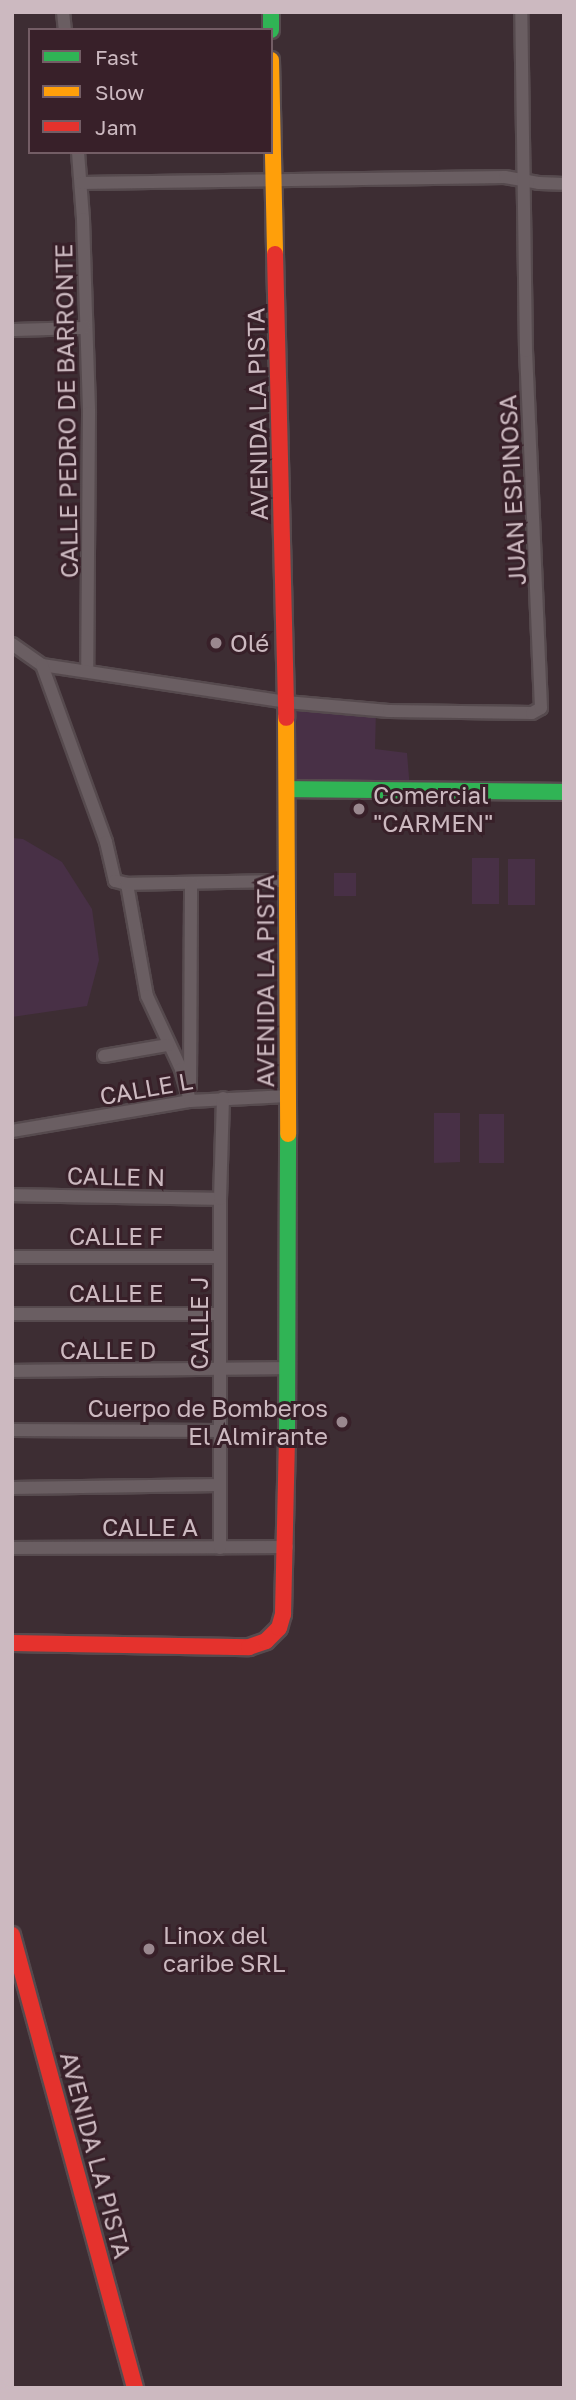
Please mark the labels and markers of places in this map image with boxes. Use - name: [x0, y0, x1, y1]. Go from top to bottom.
- place label: Olé: [230, 629, 269, 657]
- marker: Olé: [208, 635, 224, 651]
- place label: Comercial "CARMEN": [373, 781, 493, 837]
- marker: Comercial "CARMEN": [351, 801, 367, 817]
- place label: Cuerpo de Bomberos El Almirante: [87, 1394, 328, 1450]
- marker: Cuerpo de Bomberos El Almirante: [334, 1414, 350, 1430]
- place label: Linox del caribe SRL: [163, 1921, 285, 1977]
- marker: Linox del caribe SRL: [141, 1941, 157, 1957]

